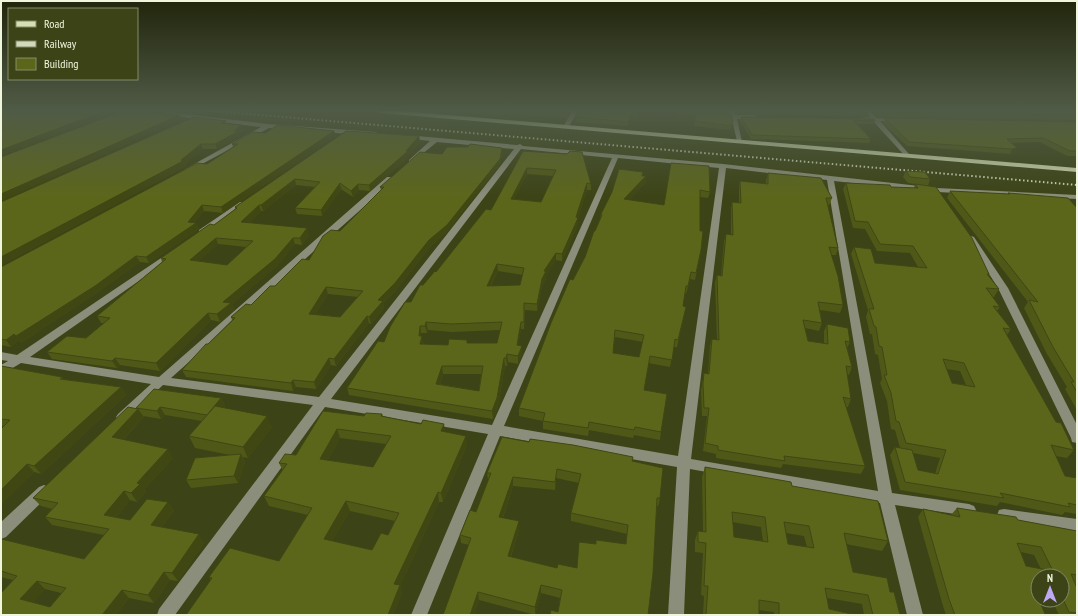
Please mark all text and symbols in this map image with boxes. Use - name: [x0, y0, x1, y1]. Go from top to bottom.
- legend: [8, 8, 138, 80]
- text: Road: [44, 16, 64, 31]
- text: Railway: [44, 36, 77, 51]
- text: Building: [44, 56, 79, 71]
- north arrow: [1030, 568, 1070, 608]
- text: N: [1047, 571, 1053, 585]

